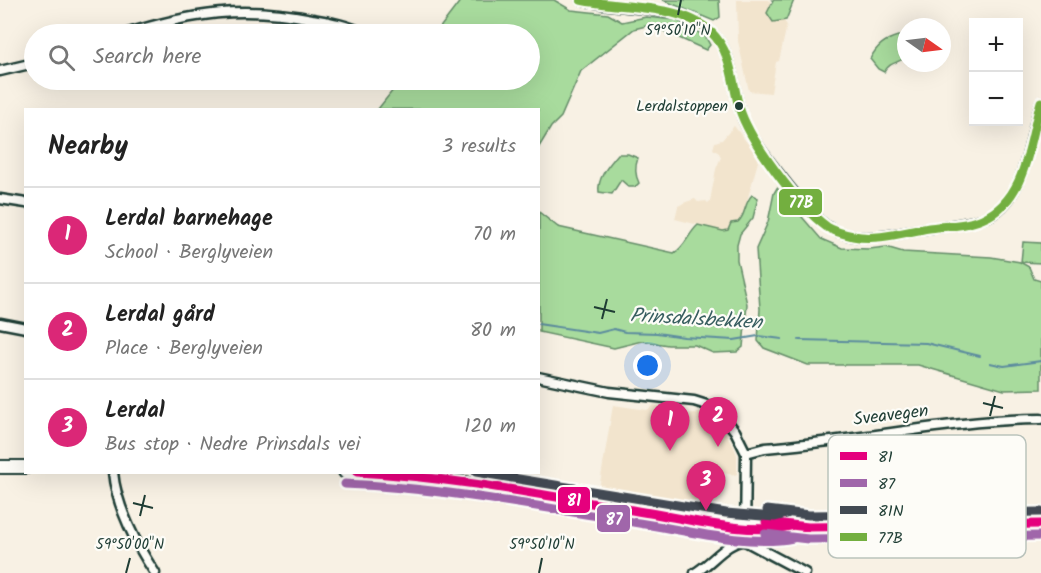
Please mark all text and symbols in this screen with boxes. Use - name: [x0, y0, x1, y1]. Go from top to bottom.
- north arrow: [897, 18, 951, 72]
- map controls: [969, 18, 1023, 126]
- button: +: [969, 18, 1023, 72]
- text: 59°50'10"N: [645, 19, 711, 43]
- search box: [24, 24, 540, 90]
- text: Search here: [93, 40, 201, 75]
- icon: search: [45, 41, 78, 74]
- button: −: [969, 72, 1023, 126]
- place label: Lerdalstoppen: [636, 94, 728, 119]
- marker: Lerdalstoppen: [733, 100, 745, 112]
- text: Nearby: [48, 126, 128, 168]
- text: 3 results: [442, 131, 516, 163]
- line badge: 77B: [778, 188, 823, 216]
- text: 77B: [788, 191, 814, 216]
- text: Lerdal barnehage: [105, 202, 273, 237]
- text: 1: [64, 219, 71, 251]
- text: 70 m: [473, 219, 516, 251]
- text: School · Berglyveien: [105, 237, 273, 269]
- text: Lerdal gård: [105, 298, 215, 333]
- water label: Prinsdalsbekken: [629, 301, 764, 340]
- text: 2: [62, 315, 73, 347]
- text: 80 m: [470, 315, 516, 347]
- text: Place · Berglyveien: [105, 333, 263, 365]
- your location: [633, 351, 662, 380]
- text: Lerdal: [105, 394, 165, 429]
- street label: Sveavegen: [852, 397, 930, 435]
- pin: 2: [698, 398, 738, 447]
- pin: 1: [650, 402, 690, 451]
- text: 3: [62, 411, 73, 443]
- text: 120 m: [464, 411, 516, 443]
- text: Bus stop · Nedre Prinsdals vei: [105, 429, 360, 461]
- legend: [828, 435, 1026, 558]
- text: 81: [878, 445, 893, 470]
- pin: 3: [686, 462, 726, 511]
- text: 87: [878, 472, 896, 497]
- line badge: 81: [557, 486, 591, 514]
- text: 81: [567, 489, 581, 514]
- text: 81N: [878, 499, 904, 524]
- line badge: 87: [596, 504, 631, 533]
- text: 87: [606, 508, 623, 533]
- text: 77B: [878, 526, 903, 551]
- text: 59°50'00"N: [96, 533, 164, 557]
- text: 59°50'10"N: [509, 533, 575, 557]

